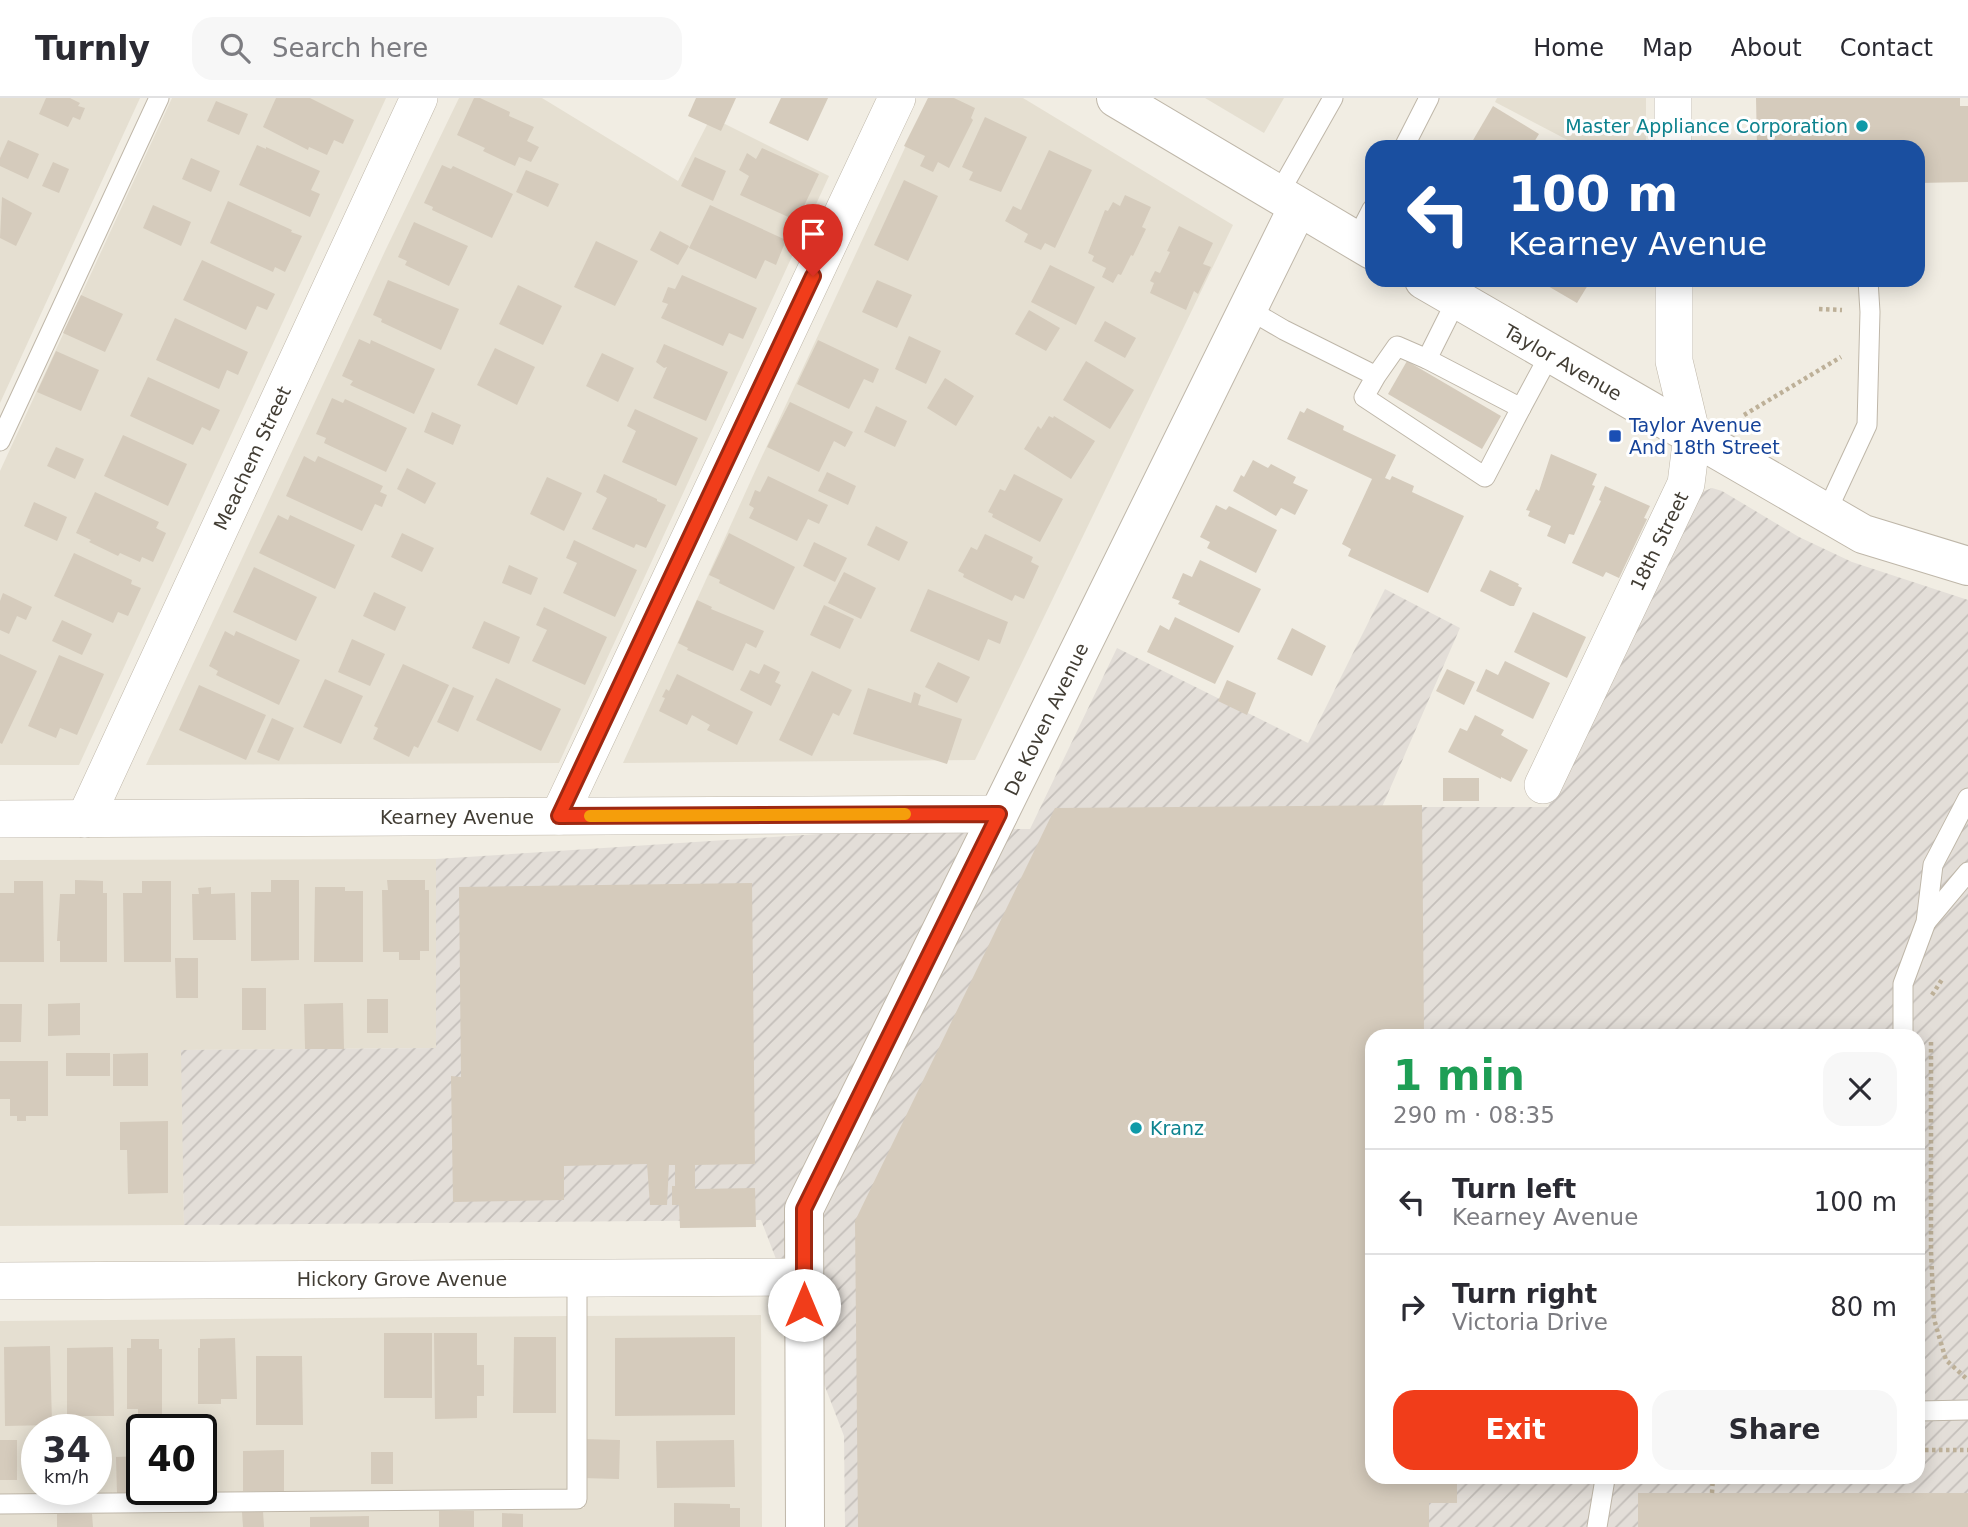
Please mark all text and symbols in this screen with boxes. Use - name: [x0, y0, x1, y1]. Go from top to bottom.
- search box: [192, 17, 682, 80]
- text: Turnly: [35, 29, 150, 68]
- icon: search: [216, 29, 254, 67]
- text: Search here: [272, 33, 428, 63]
- text: Home: [1533, 34, 1604, 62]
- text: Map: [1642, 34, 1693, 62]
- text: About: [1731, 34, 1802, 62]
- text: Contact: [1840, 34, 1933, 62]
- place label: Master Appliance Corporation: [1565, 115, 1848, 137]
- marker: Master Appliance Corporation: [1854, 118, 1870, 134]
- text: 100 m: [1508, 166, 1678, 223]
- icon: left: [1393, 168, 1484, 259]
- pin: [783, 204, 843, 276]
- icon: arrive: [794, 215, 832, 253]
- text: Kearney Avenue: [1508, 225, 1767, 263]
- street label: Taylor Avenue: [1499, 319, 1626, 405]
- street label: Meachem Street: [209, 383, 295, 533]
- place label: Taylor Avenue And 18th Street: [1628, 414, 1780, 458]
- marker: Taylor Avenue And 18th Street: [1607, 428, 1623, 444]
- street label: 18th Street: [1626, 488, 1692, 594]
- street label: De Koven Avenue: [999, 639, 1093, 799]
- street label: Kearney Avenue: [380, 806, 534, 828]
- text: 1 min: [1393, 1051, 1525, 1100]
- button: close: [1823, 1052, 1897, 1126]
- text: 290 m · 08:35: [1393, 1102, 1555, 1128]
- place label: Kranz: [1150, 1117, 1204, 1139]
- marker: Kranz: [1128, 1120, 1144, 1136]
- text: Turn left: [1452, 1174, 1576, 1204]
- icon: left: [1393, 1183, 1431, 1221]
- text: 100 m: [1814, 1187, 1897, 1217]
- text: Kearney Avenue: [1452, 1204, 1638, 1230]
- street label: Hickory Grove Avenue: [297, 1268, 507, 1290]
- position arrow: [767, 1268, 841, 1342]
- text: Turn right: [1452, 1279, 1597, 1309]
- icon: right: [1393, 1288, 1431, 1326]
- text: 80 m: [1830, 1292, 1897, 1322]
- text: Victoria Drive: [1452, 1309, 1608, 1335]
- button: Exit: [1393, 1390, 1638, 1470]
- button: Share: [1652, 1390, 1897, 1470]
- speed limit sign: 40: [126, 1414, 217, 1505]
- text: 34: [42, 1430, 91, 1470]
- text: km/h: [44, 1466, 89, 1487]

